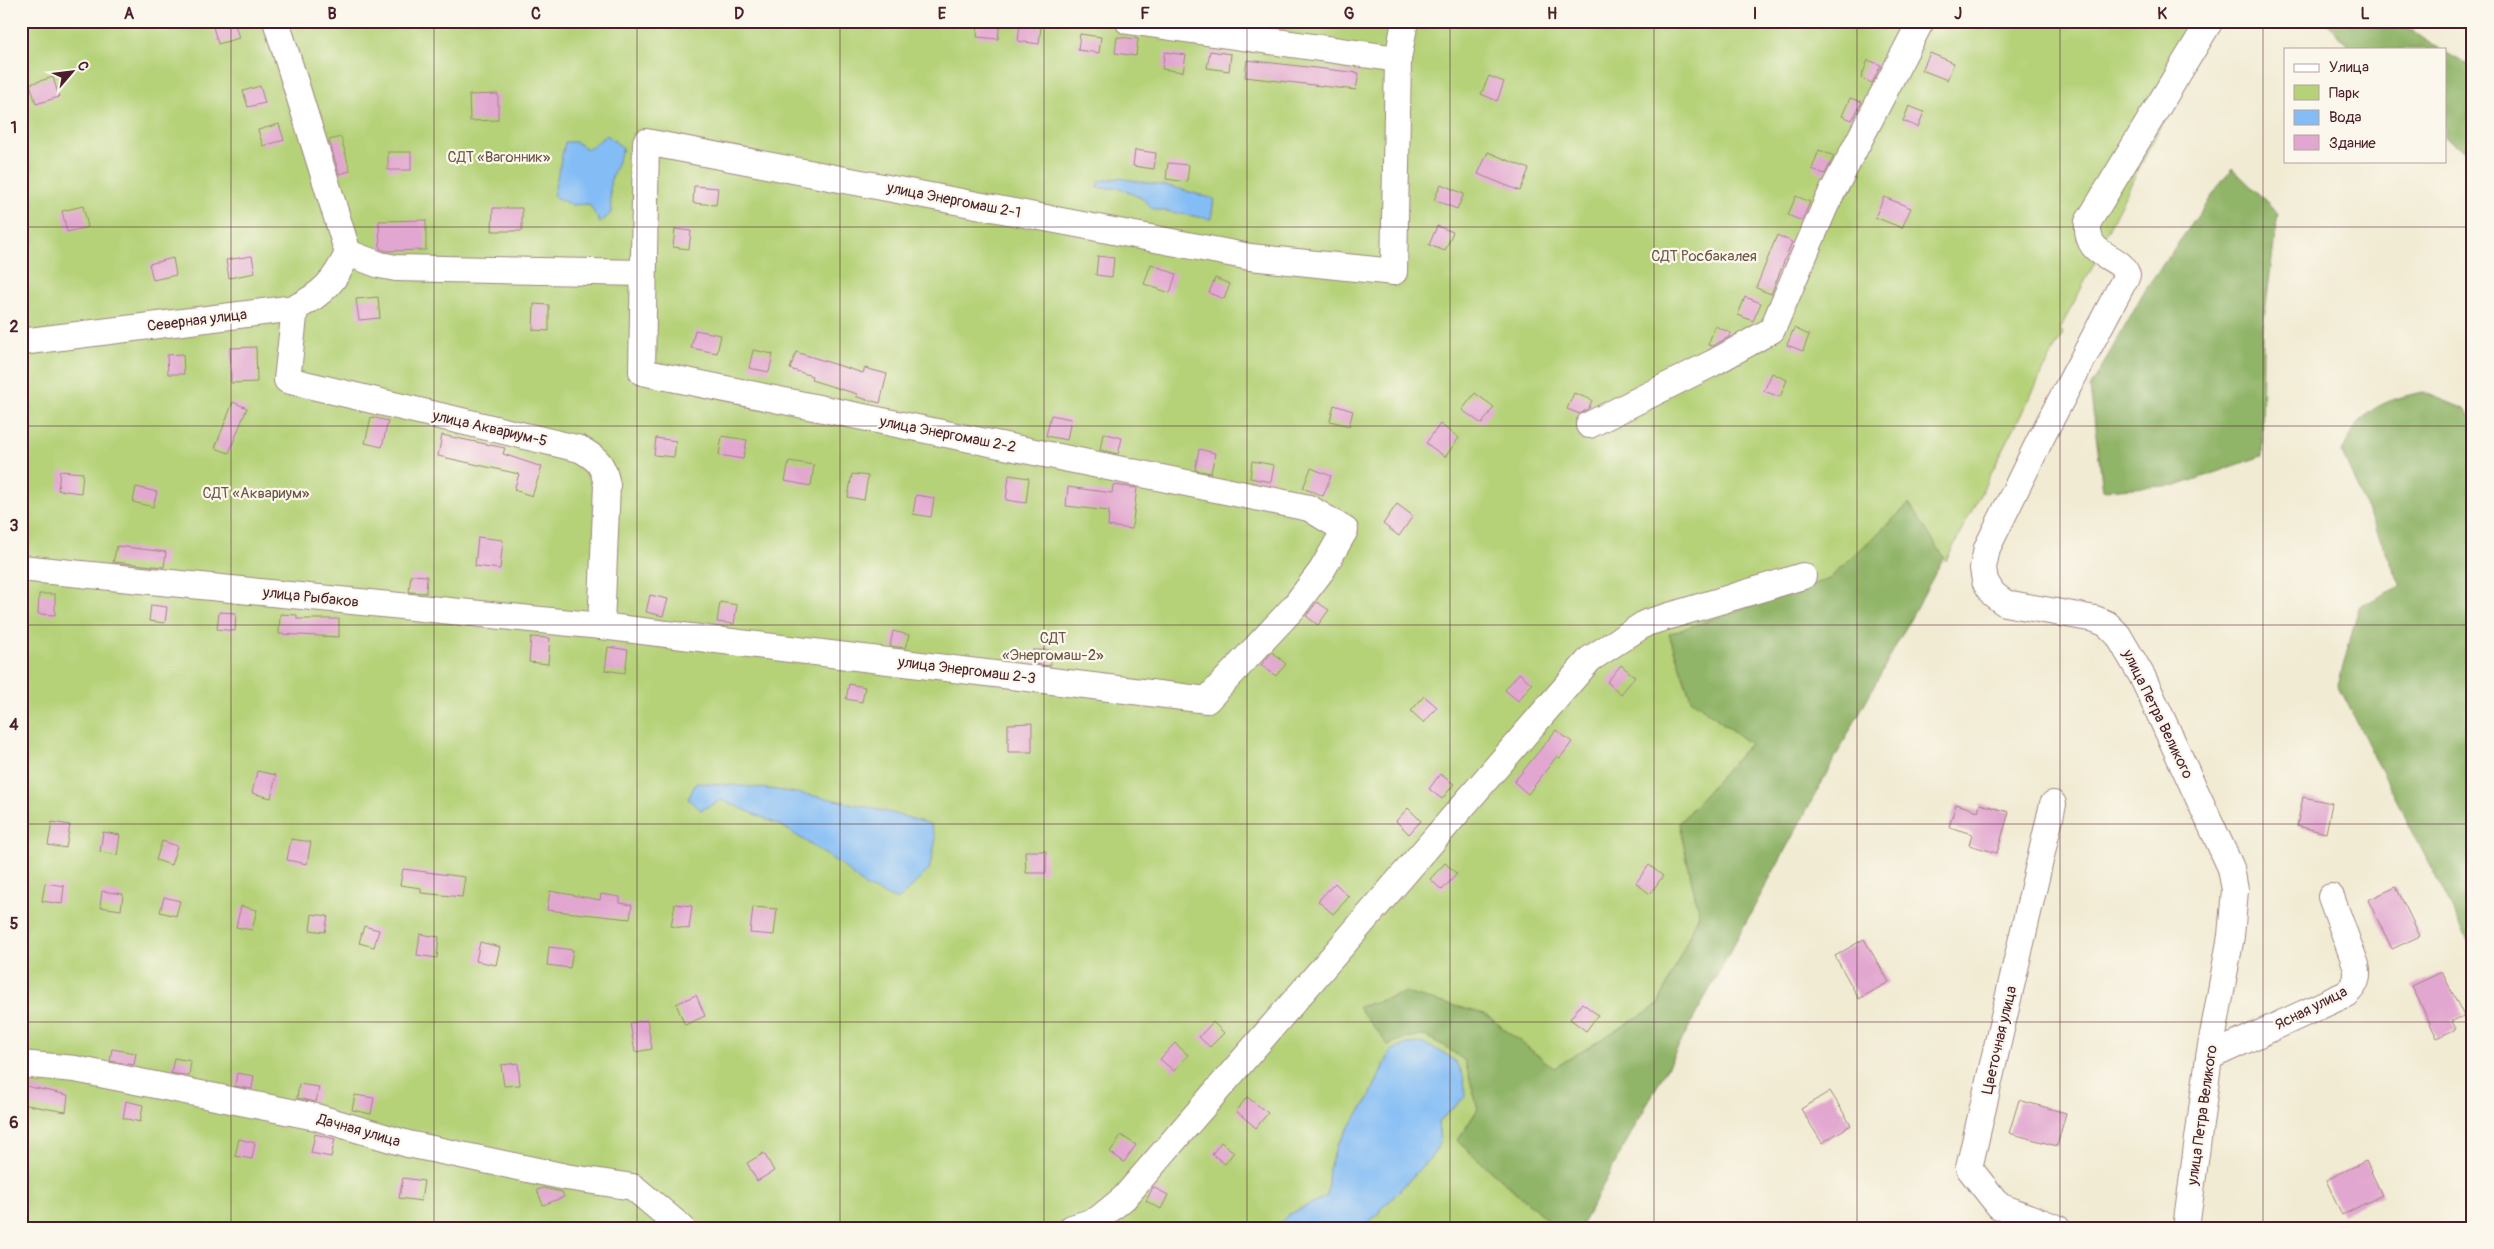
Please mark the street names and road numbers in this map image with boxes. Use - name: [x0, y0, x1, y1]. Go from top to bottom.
- street label: улица Энергомаш 2-1: [884, 178, 1023, 223]
- street label: Северная улица: [146, 305, 248, 336]
- street label: улица Аквариум-5: [430, 406, 549, 451]
- street label: улица Энергомаш 2-2: [877, 412, 1018, 457]
- street label: улица Рыбаков: [261, 583, 360, 612]
- street label: улица Петра Великого: [2118, 646, 2197, 782]
- street label: улица Энергомаш 2-3: [896, 652, 1037, 688]
- street label: Ясная улица: [2272, 982, 2350, 1035]
- street label: Цветочная улица: [1978, 984, 2021, 1096]
- street label: улица Петра Великого: [2183, 1044, 2222, 1187]
- street label: Дачная улица: [314, 1109, 403, 1151]

